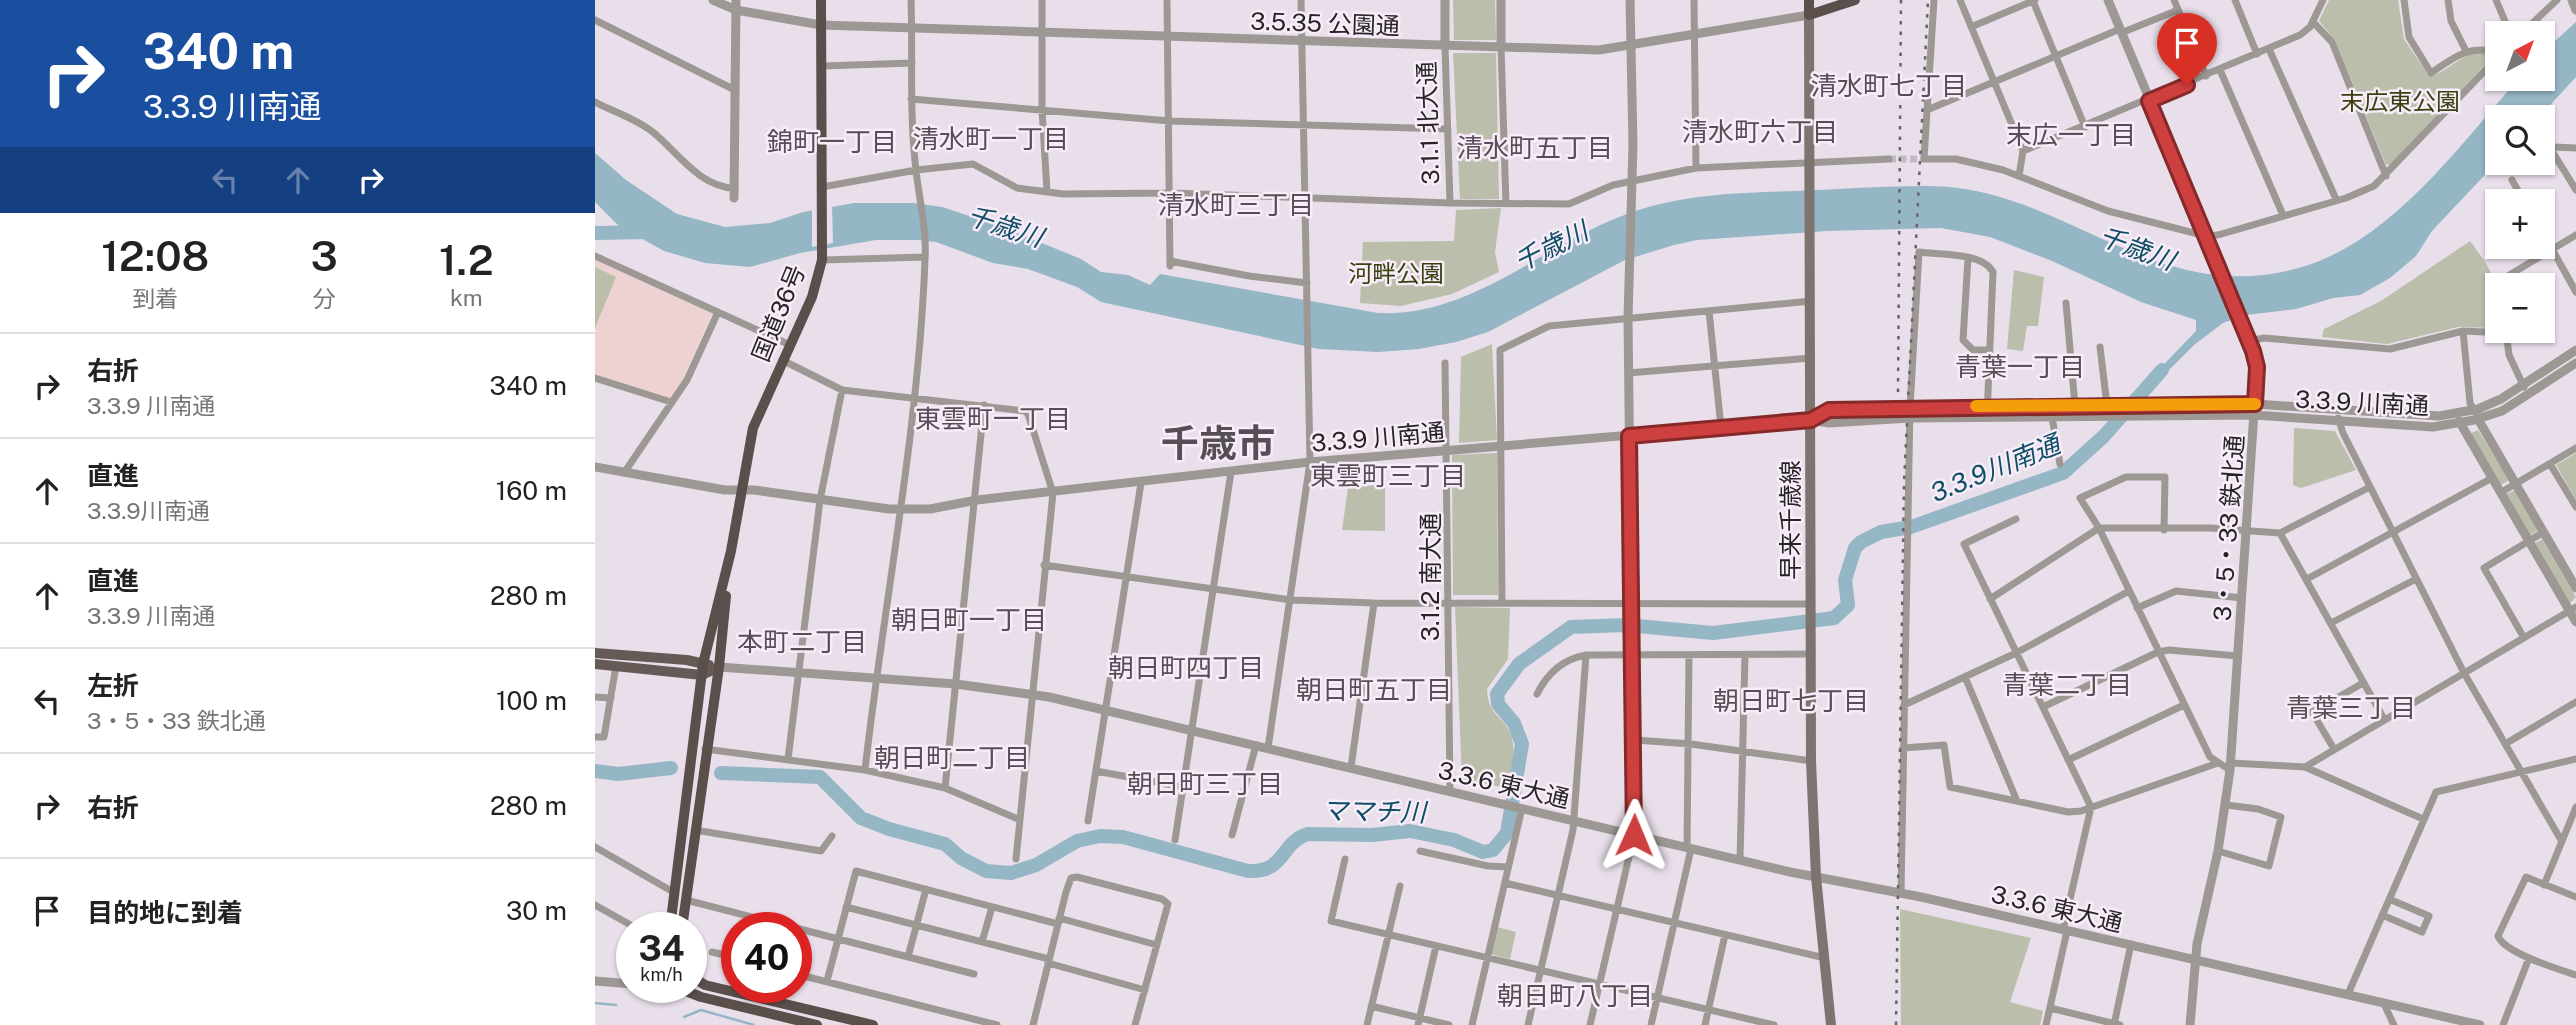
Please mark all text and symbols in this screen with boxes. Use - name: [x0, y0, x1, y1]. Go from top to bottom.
- street label: 3.5.35 公園通: [1250, 6, 1400, 40]
- pin: [2157, 13, 2217, 85]
- north arrow: [2485, 21, 2555, 91]
- map controls: [2485, 21, 2555, 343]
- text: 340 m: [143, 22, 294, 80]
- icon: arrive: [2168, 24, 2206, 62]
- icon: right: [28, 28, 119, 119]
- street label: 3.1.1 北大通: [1412, 61, 1444, 185]
- district label: 清水町七丁目: [1811, 70, 1967, 101]
- park label: 末広東公園: [2340, 87, 2460, 115]
- text: 3.3.9 川南通: [143, 88, 321, 125]
- button: search: [2485, 105, 2555, 175]
- district label: 清水町六丁目: [1682, 116, 1838, 147]
- district label: 末広一丁目: [2006, 119, 2136, 150]
- district label: 清水町一丁目: [913, 123, 1069, 154]
- district label: 錦町一丁目: [767, 126, 897, 157]
- district label: 清水町五丁目: [1457, 132, 1613, 163]
- icon: left: [206, 161, 244, 199]
- icon: ahead: [279, 161, 317, 199]
- icon: right: [352, 161, 390, 199]
- district label: 清水町三丁目: [1158, 189, 1314, 220]
- button: +: [2485, 189, 2555, 259]
- water label: 千歳川: [963, 199, 1050, 254]
- water label: 千歳川: [1509, 214, 1596, 277]
- water label: 千歳川: [2095, 220, 2182, 277]
- text: 12:08: [101, 231, 209, 280]
- text: 3: [310, 231, 338, 280]
- text: 1.2: [439, 235, 494, 284]
- park label: 河畔公園: [1348, 259, 1444, 287]
- street label: 国道36号: [746, 261, 810, 365]
- button: −: [2485, 273, 2555, 343]
- text: km: [450, 284, 483, 311]
- text: 到着: [132, 285, 178, 312]
- text: 分: [313, 285, 336, 312]
- district label: 青葉一丁目: [1955, 351, 2085, 382]
- text: 右折: [87, 355, 139, 386]
- icon: right: [28, 367, 66, 405]
- text: 340 m: [490, 370, 567, 401]
- street label: 3.3.9 川南通: [2294, 385, 2430, 419]
- text: 3.3.9 川南通: [87, 392, 215, 419]
- district label: 東雲町一丁目: [915, 403, 1071, 434]
- street label: 3.3.9 川南通: [1310, 417, 1446, 457]
- district label: 千歳市: [1161, 421, 1275, 466]
- water label: 3.3.9川南通: [1926, 427, 2067, 508]
- street label: 3・5・33 鉄北通: [2208, 434, 2248, 622]
- text: 直進: [87, 460, 139, 491]
- district label: 東雲町三丁目: [1310, 460, 1466, 491]
- street label: 早来千歳線: [1776, 460, 1804, 580]
- icon: ahead: [28, 472, 66, 510]
- text: 160 m: [496, 475, 567, 506]
- text: 3.3.9川南通: [87, 497, 210, 524]
- street label: 3.1.2 南大通: [1416, 513, 1444, 641]
- text: 直進: [87, 565, 139, 596]
- icon: ahead: [28, 577, 66, 615]
- text: 280 m: [490, 580, 567, 611]
- text: 3.3.9 川南通: [87, 602, 215, 629]
- district label: 朝日町一丁目: [891, 604, 1047, 635]
- district label: 本町二丁目: [737, 626, 867, 657]
- district label: 朝日町四丁目: [1108, 652, 1264, 683]
- district label: 青葉二丁目: [2002, 669, 2132, 700]
- text: 左折: [87, 670, 139, 701]
- district label: 朝日町五丁目: [1296, 674, 1452, 705]
- icon: left: [28, 682, 66, 720]
- text: 100 m: [496, 685, 567, 716]
- district label: 朝日町七丁目: [1713, 685, 1869, 716]
- district label: 青葉三丁目: [2286, 692, 2416, 723]
- text: 3・5・33 鉄北通: [87, 707, 266, 734]
- district label: 朝日町二丁目: [874, 742, 1030, 773]
- street label: 3.3.6 東大通: [1436, 755, 1572, 813]
- district label: 朝日町三丁目: [1127, 768, 1283, 799]
- icon: right: [28, 787, 66, 825]
- text: 280 m: [490, 790, 567, 821]
- text: 右折: [87, 792, 139, 823]
- water label: ママチ川: [1322, 795, 1429, 827]
- position arrow: [1597, 798, 1671, 872]
- street label: 3.3.6 東大通: [1989, 879, 2125, 937]
- icon: arrive: [28, 892, 66, 930]
- text: 30 m: [506, 895, 567, 926]
- text: 目的地に到着: [87, 897, 243, 928]
- speed limit sign: 40: [721, 912, 812, 1003]
- text: 34: [638, 928, 685, 969]
- text: km/h: [640, 964, 683, 985]
- district label: 朝日町八丁目: [1497, 980, 1653, 1011]

